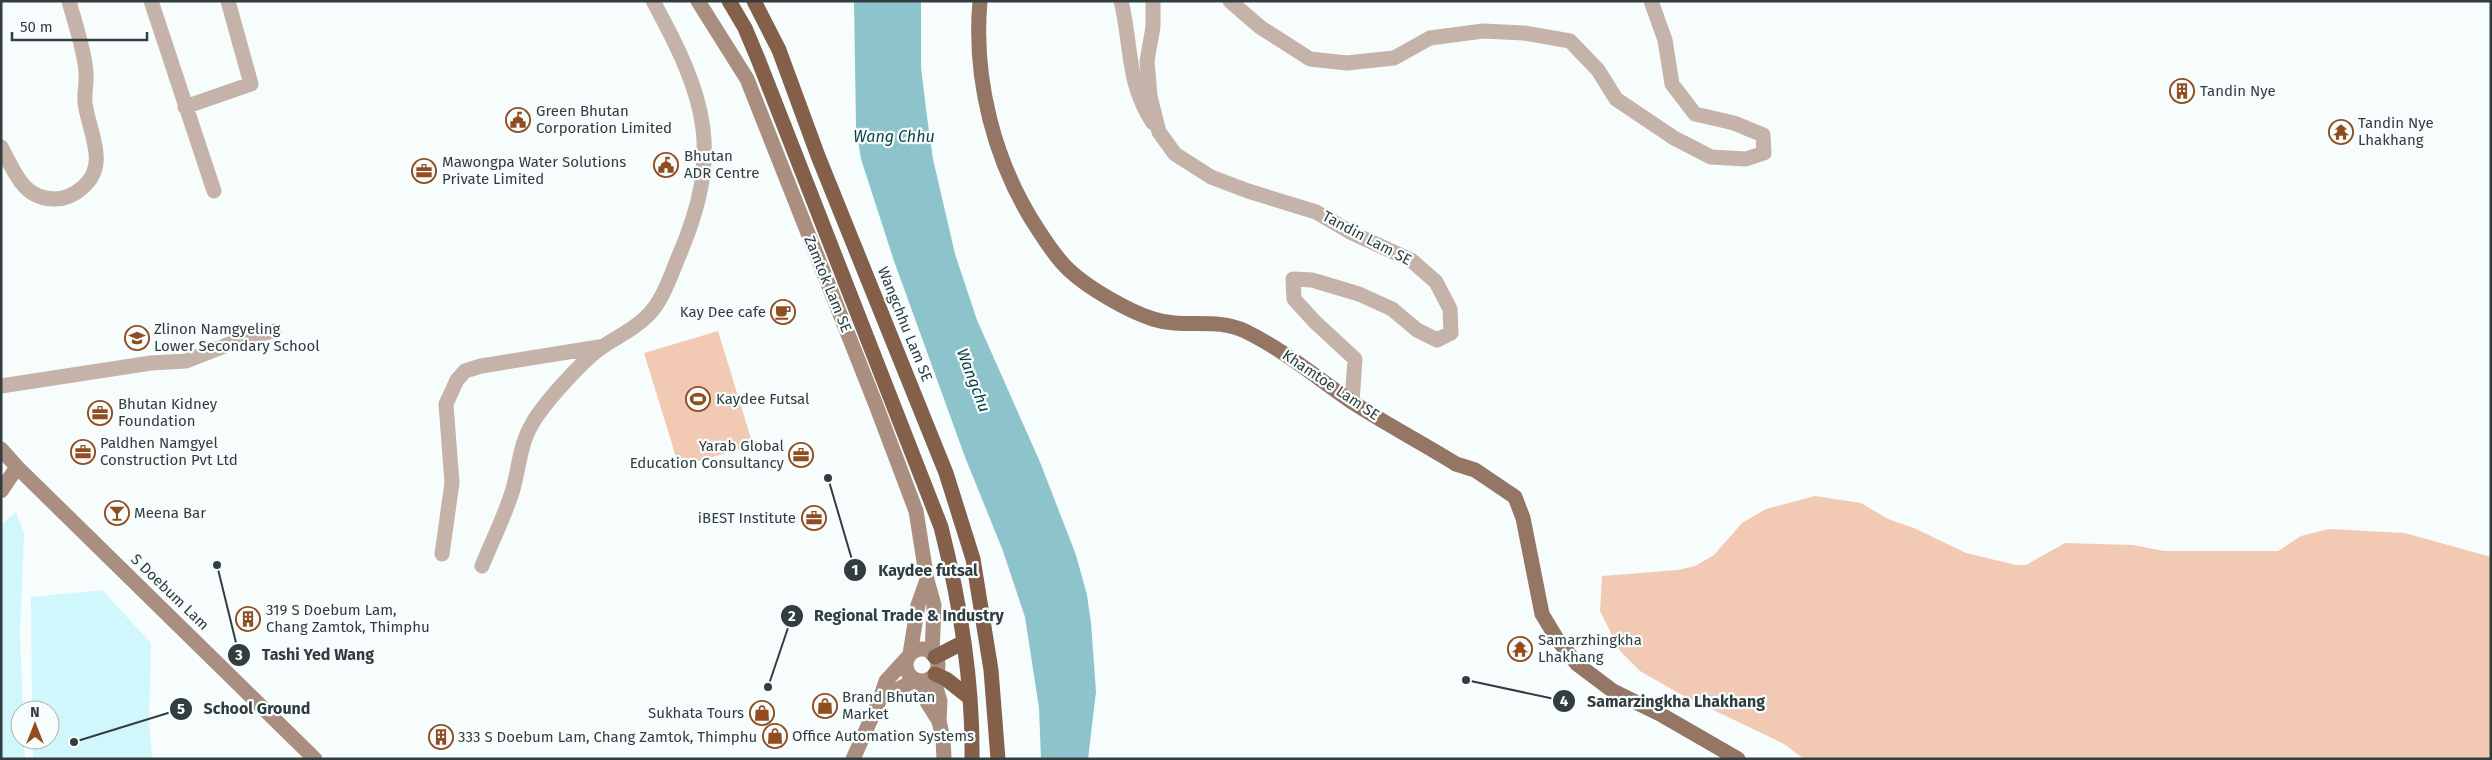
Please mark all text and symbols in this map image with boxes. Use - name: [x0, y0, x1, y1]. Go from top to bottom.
- scale bar: [12, 10, 148, 42]
- text: 50 m: [20, 18, 53, 36]
- building icon: Tandin Nye: [2169, 78, 2195, 104]
- place label: Tandin Nye: [2200, 82, 2276, 100]
- place label: Green Bhutan Corporation Limited: [536, 102, 672, 137]
- public building icon: Green Bhutan Corporation Limited: [505, 107, 531, 133]
- place label: Tandin Nye Lhakhang: [2358, 114, 2434, 149]
- temple icon: Tandin Nye Lhakhang: [2328, 119, 2354, 145]
- water label: Wang Chhu: [853, 127, 935, 146]
- place label: Bhutan ADR Centre: [684, 147, 759, 182]
- public building icon: Bhutan ADR Centre: [653, 152, 679, 178]
- place label: Mawongpa Water Solutions Private Limited: [442, 153, 626, 188]
- office icon: Mawongpa Water Solutions Private Limited: [411, 158, 437, 184]
- street label: Tandin Lam SE: [1319, 207, 1415, 269]
- street label: Zamtok Lam SE: [800, 233, 856, 335]
- street label: Wangchhu Lam SE: [874, 264, 936, 384]
- cafe icon: Kay Dee cafe: [770, 299, 796, 325]
- place label: Kay Dee cafe: [680, 303, 766, 321]
- place label: Zlinon Namgyeling Lower Secondary School: [154, 320, 320, 355]
- school or university icon: Zlinon Namgyeling Lower Secondary School: [124, 325, 150, 351]
- water label: Wangchu: [953, 346, 994, 415]
- street label: Khamtoe Lam SE: [1279, 346, 1383, 424]
- sports icon: Kaydee Futsal: [685, 386, 711, 412]
- place label: Kaydee Futsal: [716, 390, 810, 408]
- place label: Bhutan Kidney Foundation: [118, 395, 218, 430]
- office icon: Bhutan Kidney Foundation: [87, 400, 113, 426]
- place label: Paldhen Namgyel Construction Pvt Ltd: [100, 434, 238, 469]
- place label: Yarab Global Education Consultancy: [630, 437, 785, 472]
- office icon: Paldhen Namgyel Construction Pvt Ltd: [70, 439, 96, 465]
- office icon: Yarab Global Education Consultancy: [788, 442, 814, 468]
- bar icon: Meena Bar: [104, 500, 130, 526]
- place label: Meena Bar: [134, 504, 206, 522]
- office icon: iBEST Institute: [801, 505, 827, 531]
- place label: iBEST Institute: [698, 509, 796, 527]
- street label: S Doebum Lam: [127, 550, 213, 634]
- callout: Kaydee futsal: [843, 555, 987, 586]
- text: 1: [852, 561, 858, 579]
- text: Kaydee futsal: [878, 561, 978, 580]
- callout: Regional Trade & Industry: [779, 600, 1014, 631]
- place label: 319 S Doebum Lam, Chang Zamtok, Thimphu: [266, 601, 430, 636]
- building icon: 319 S Doebum Lam, Chang Zamtok, Thimphu: [235, 606, 261, 632]
- text: Regional Trade & Industry: [814, 606, 1005, 625]
- text: 2: [788, 607, 796, 625]
- place label: Samarzhingkha Lhakhang: [1538, 631, 1642, 666]
- temple icon: Samarzhingkha Lhakhang: [1507, 636, 1533, 662]
- callout: Tashi Yed Wang: [227, 639, 384, 670]
- text: Tashi Yed Wang: [262, 645, 374, 664]
- text: 3: [234, 646, 243, 664]
- callout: Samarzingkha Lhakhang: [1552, 686, 1775, 717]
- place label: Brand Bhutan Market: [842, 688, 935, 723]
- text: 4: [1560, 692, 1569, 710]
- text: Samarzingkha Lhakhang: [1587, 692, 1765, 711]
- callout: School Ground: [168, 693, 320, 724]
- shop icon: Brand Bhutan Market: [812, 693, 838, 719]
- text: School Ground: [204, 699, 310, 718]
- north arrow: [10, 700, 60, 750]
- text: 5: [177, 700, 185, 718]
- shop icon: Sukhata Tours: [749, 700, 775, 726]
- text: N: [30, 704, 40, 721]
- place label: Sukhata Tours: [648, 704, 744, 722]
- shop icon: Office Automation Systems: [762, 723, 788, 749]
- building icon: 333 S Doebum Lam, Chang Zamtok, Thimphu: [428, 724, 454, 750]
- place label: Office Automation Systems: [792, 727, 974, 745]
- place label: 333 S Doebum Lam, Chang Zamtok, Thimphu: [458, 728, 757, 746]

